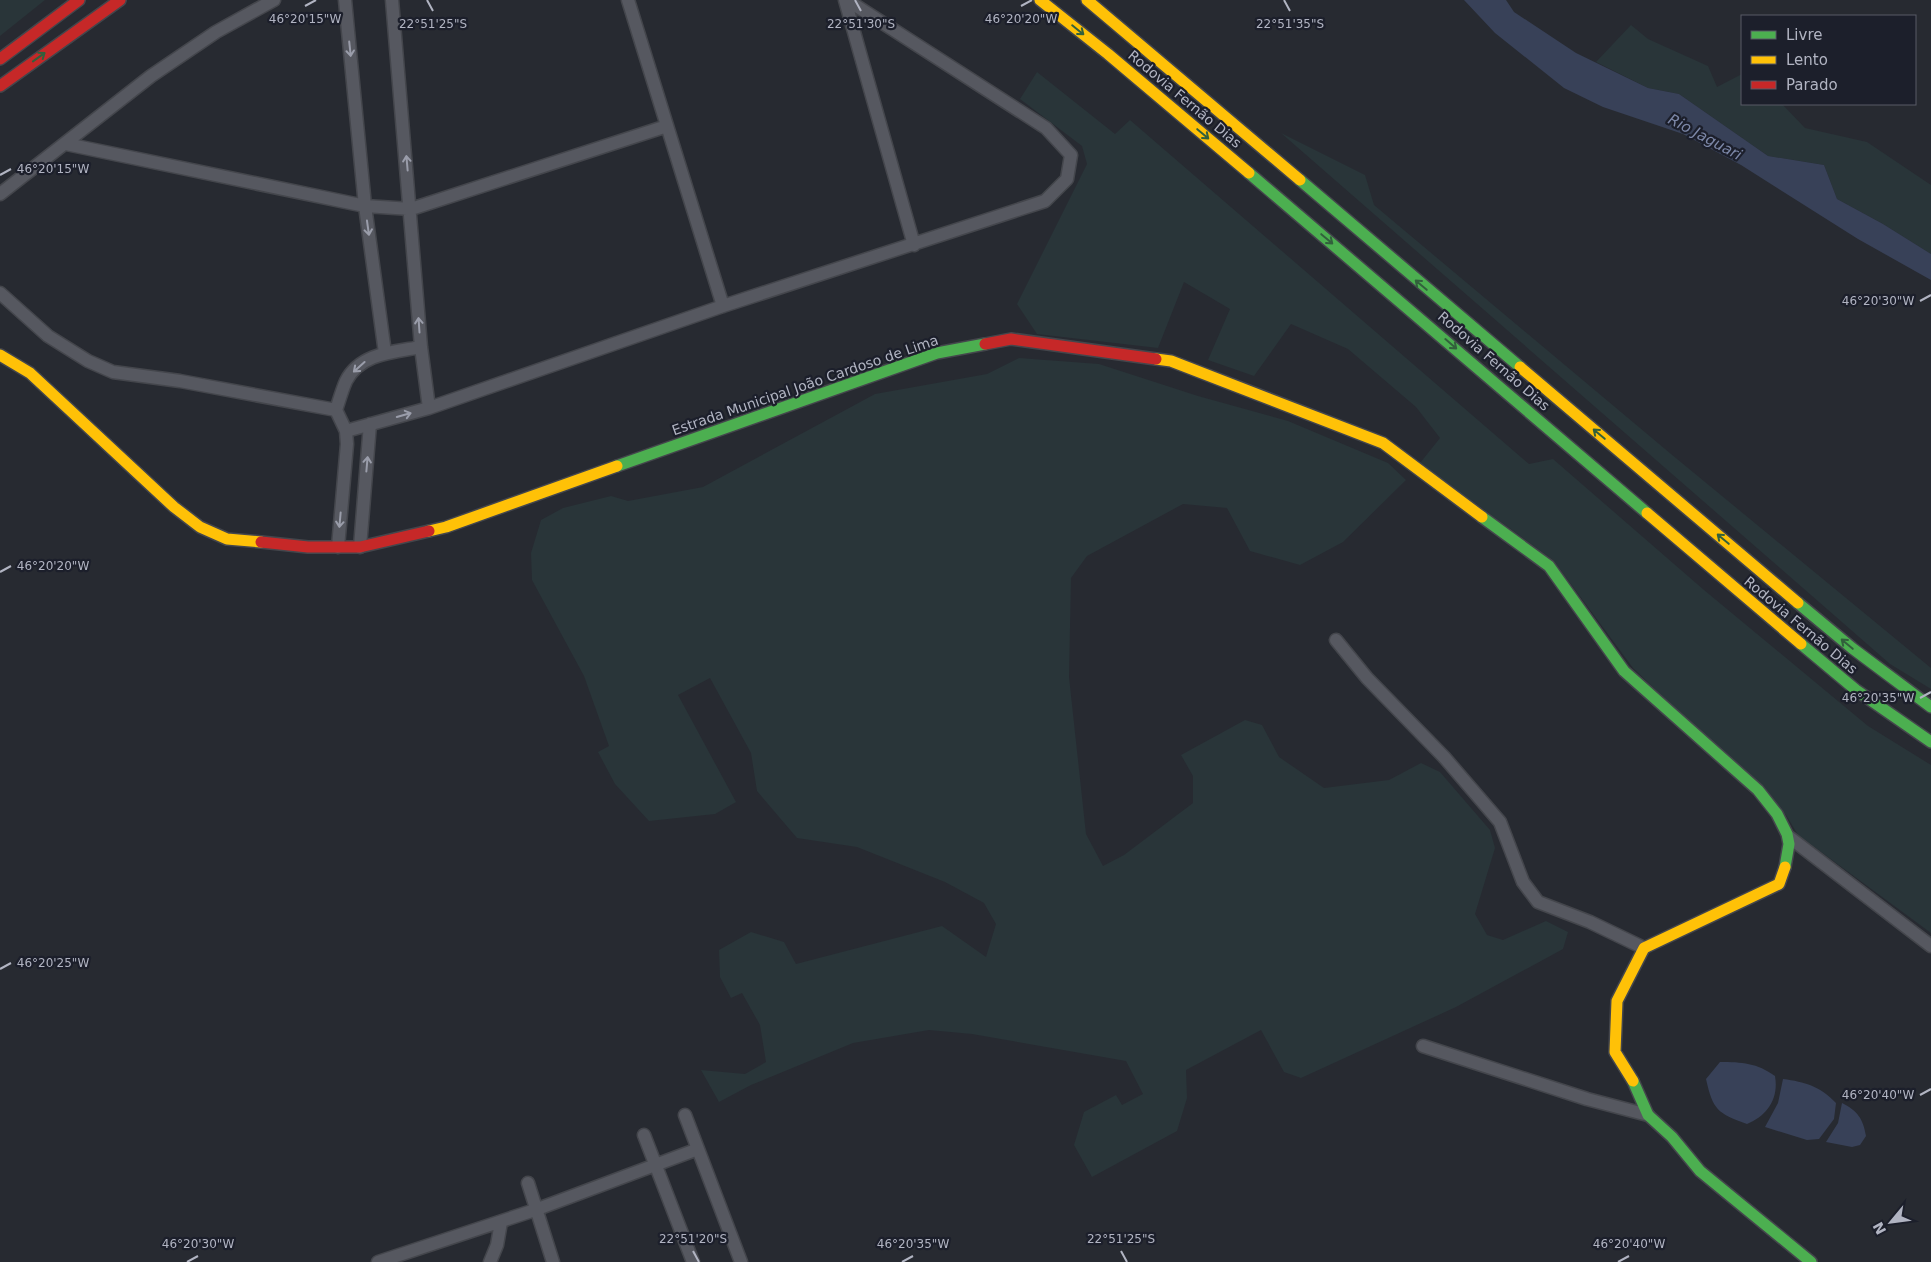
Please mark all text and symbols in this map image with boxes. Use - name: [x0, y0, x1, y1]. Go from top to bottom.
- text: 46°20'15"W: [269, 12, 341, 26]
- text: 46°20'20"W: [985, 12, 1057, 26]
- legend: [1741, 15, 1916, 105]
- text: 22°51'25"S: [399, 17, 467, 31]
- text: 22°51'30"S: [827, 17, 895, 31]
- text: 22°51'35"S: [1256, 17, 1324, 31]
- one-way arrow: [1072, 24, 1085, 35]
- text: Livre: [1786, 26, 1822, 44]
- one-way arrow: [345, 40, 354, 56]
- street label: Rodovia Fernão Dias: [1125, 47, 1245, 151]
- text: Lento: [1786, 51, 1828, 69]
- one-way arrow: [32, 52, 46, 62]
- text: Parado: [1786, 76, 1838, 94]
- water label: Rio Jaguari: [1665, 110, 1746, 164]
- one-way arrow: [1197, 128, 1210, 140]
- one-way arrow: [402, 155, 412, 171]
- text: 46°20'15"W: [17, 162, 89, 176]
- one-way arrow: [364, 219, 374, 235]
- one-way arrow: [1321, 233, 1334, 245]
- one-way arrow: [1415, 279, 1428, 290]
- text: 46°20'30"W: [1842, 294, 1914, 308]
- street label: Rodovia Fernão Dias: [1435, 308, 1553, 414]
- one-way arrow: [415, 317, 424, 333]
- street label: Estrada Municipal João Cardoso de Lima: [670, 332, 940, 438]
- one-way arrow: [1444, 339, 1457, 350]
- one-way arrow: [353, 361, 366, 373]
- one-way arrow: [396, 410, 412, 419]
- one-way arrow: [1593, 429, 1606, 440]
- one-way arrow: [362, 456, 372, 472]
- one-way arrow: [335, 511, 345, 527]
- one-way arrow: [1717, 534, 1730, 545]
- text: 46°20'20"W: [17, 559, 89, 573]
- street label: Rodovia Fernão Dias: [1741, 573, 1861, 677]
- one-way arrow: [1841, 638, 1854, 650]
- text: 46°20'35"W: [1842, 691, 1914, 705]
- text: 46°20'25"W: [17, 956, 89, 970]
- text: 46°20'40"W: [1842, 1088, 1914, 1102]
- north arrow: [1866, 1197, 1916, 1247]
- text: N: [1870, 1219, 1889, 1237]
- text: 22°51'20"S: [659, 1232, 727, 1246]
- text: 22°51'25"S: [1087, 1232, 1155, 1246]
- text: 46°20'30"W: [162, 1237, 234, 1251]
- text: 46°20'35"W: [877, 1237, 949, 1251]
- text: 46°20'40"W: [1593, 1237, 1665, 1251]

